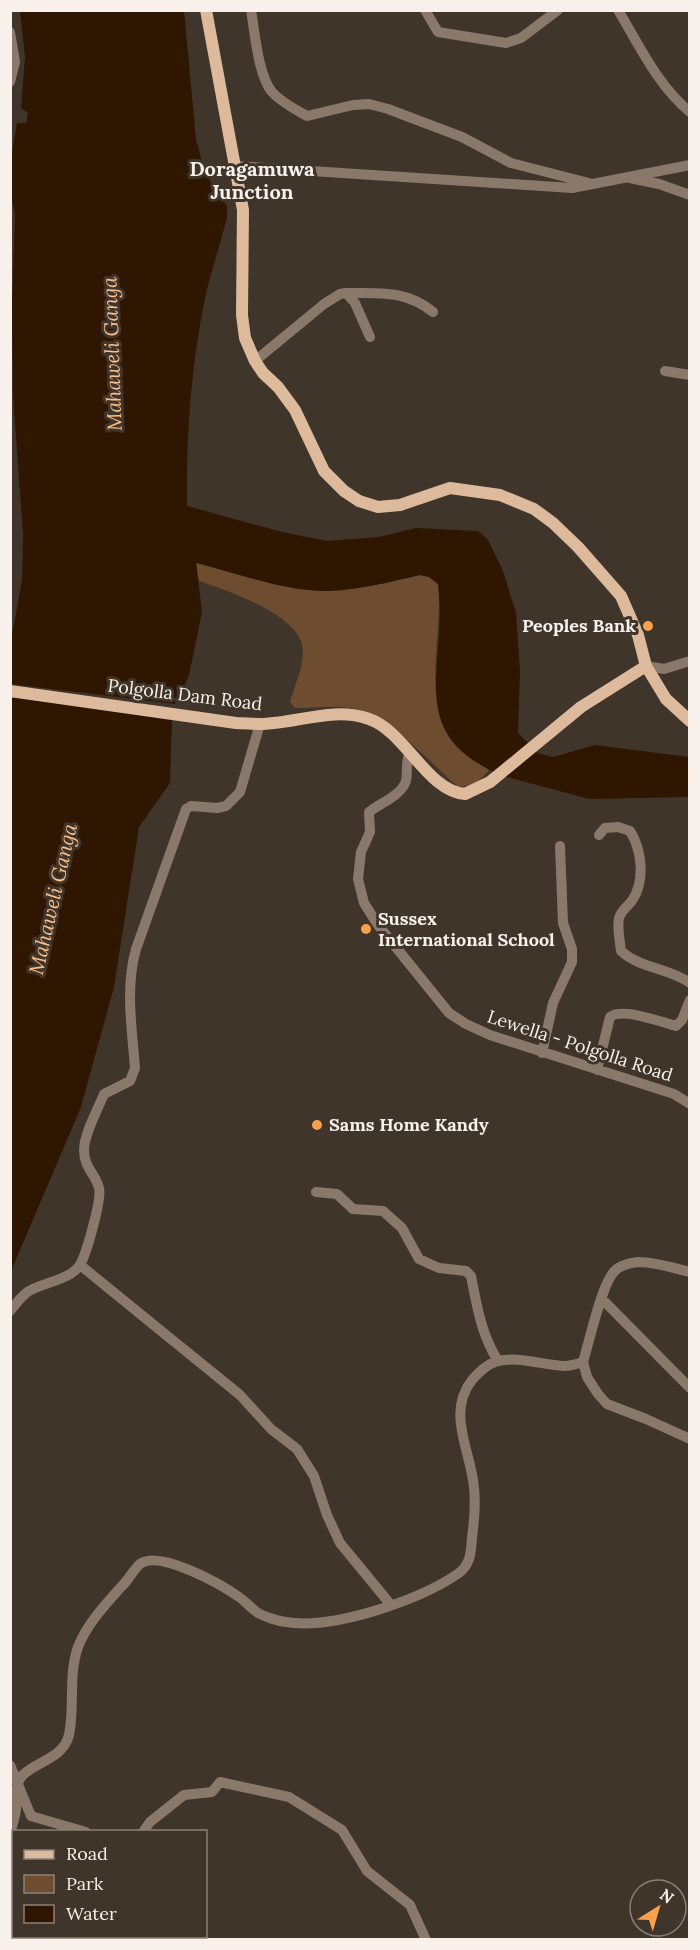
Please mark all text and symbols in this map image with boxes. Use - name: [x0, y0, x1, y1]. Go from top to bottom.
- district label: Doragamuwa Junction: [189, 156, 315, 204]
- water label: Mahaweli Ganga: [96, 277, 127, 431]
- place label: Peoples Bank: [522, 614, 636, 637]
- marker: Peoples Bank: [641, 619, 655, 633]
- street label: Polgolla Dam Road: [106, 674, 264, 715]
- water label: Mahaweli Ganga: [23, 821, 82, 977]
- place label: Sussex International School: [378, 907, 555, 951]
- marker: Sussex International School: [359, 922, 373, 936]
- street label: Lewella - Polgolla Road: [485, 1005, 676, 1086]
- place label: Sams Home Kandy: [329, 1113, 489, 1136]
- marker: Sams Home Kandy: [310, 1118, 324, 1132]
- legend: [12, 1830, 207, 1938]
- text: Road: [66, 1842, 108, 1865]
- text: Park: [66, 1872, 104, 1895]
- north arrow: [628, 1878, 688, 1938]
- text: N: [656, 1884, 678, 1908]
- text: Water: [66, 1902, 117, 1925]

